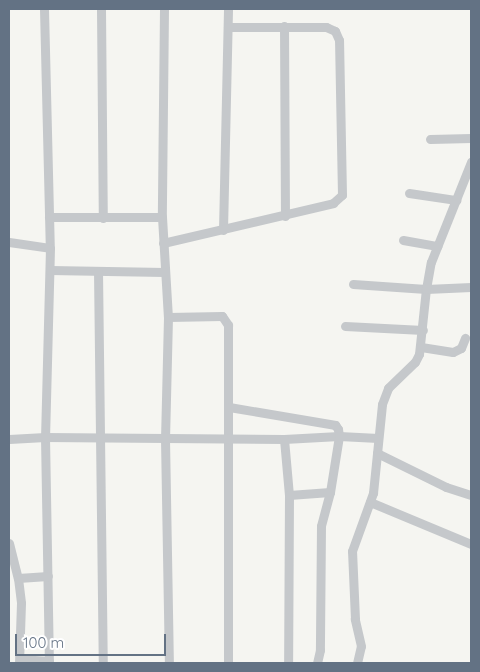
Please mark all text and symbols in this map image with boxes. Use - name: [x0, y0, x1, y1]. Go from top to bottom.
- scale bar: [18, 624, 169, 656]
- text: 100 m: [23, 633, 64, 652]

